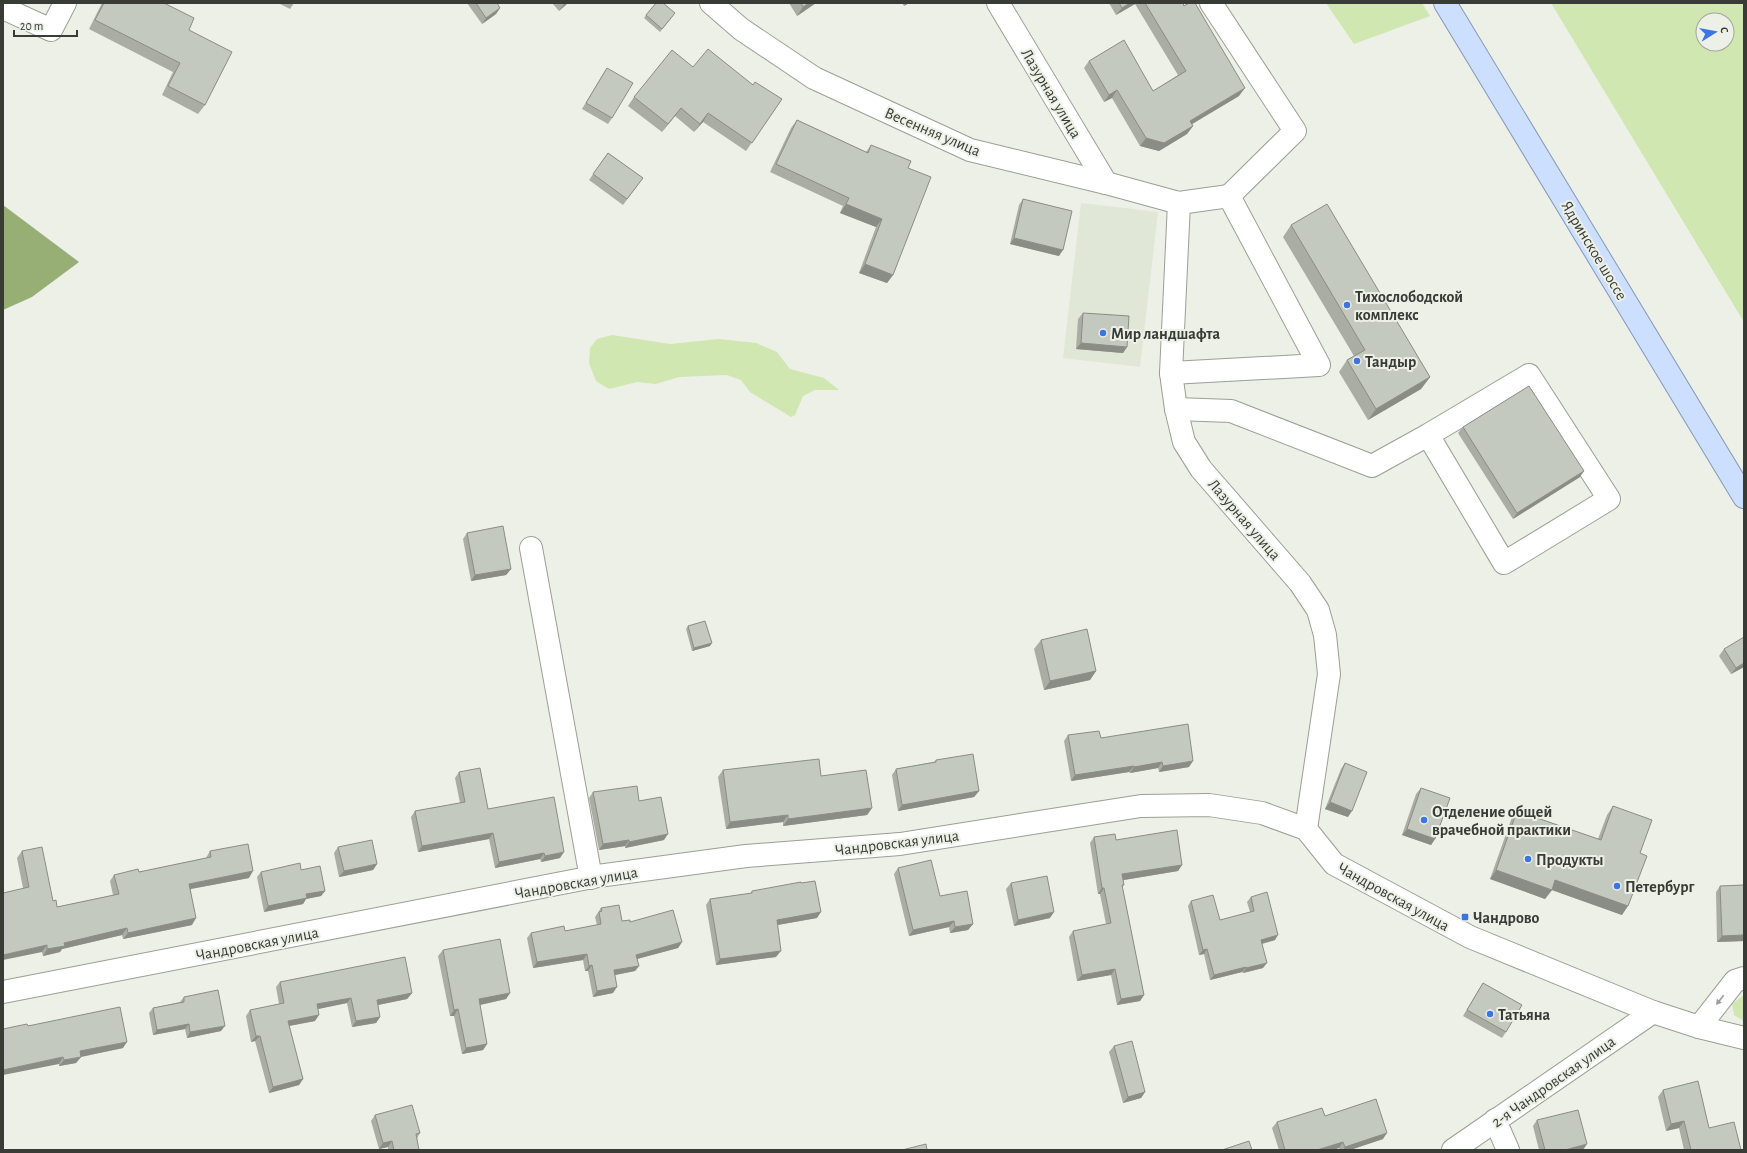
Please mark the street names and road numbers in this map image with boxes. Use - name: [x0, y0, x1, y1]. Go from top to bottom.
- street label: Лазурная улица: [1017, 46, 1084, 142]
- street label: Весенняя улица: [882, 105, 983, 160]
- street label: Ядринское шоссе: [1558, 198, 1630, 303]
- street label: Лазурная улица: [1204, 476, 1284, 564]
- street label: Чандровская улица: [834, 827, 960, 860]
- street label: Чандровская улица: [1335, 860, 1452, 935]
- street label: Чандровская улица: [513, 864, 639, 903]
- street label: Чандровская улица: [194, 924, 320, 965]
- street label: 2-я Чандровская улица: [1489, 1033, 1619, 1131]

